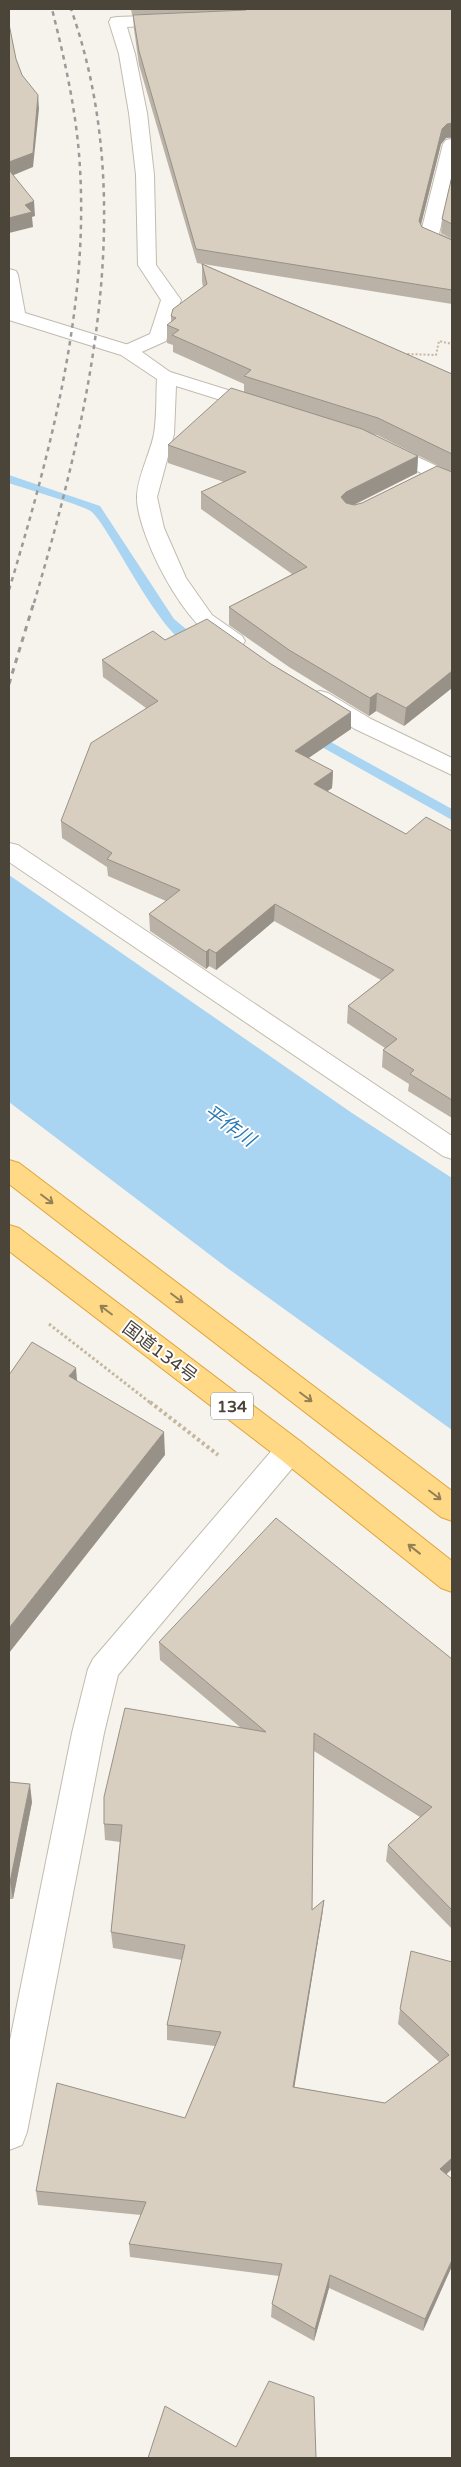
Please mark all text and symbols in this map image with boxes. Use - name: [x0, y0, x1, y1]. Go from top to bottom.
- water label: 平作川: [200, 1100, 261, 1152]
- one-way arrow: [41, 1194, 54, 1205]
- one-way arrow: [170, 1293, 184, 1303]
- one-way arrow: [99, 1305, 112, 1316]
- street label: 国道134号: [118, 1317, 202, 1387]
- one-way arrow: [299, 1391, 312, 1402]
- road number: 134: [211, 1392, 253, 1420]
- one-way arrow: [428, 1490, 442, 1500]
- one-way arrow: [408, 1543, 421, 1554]

